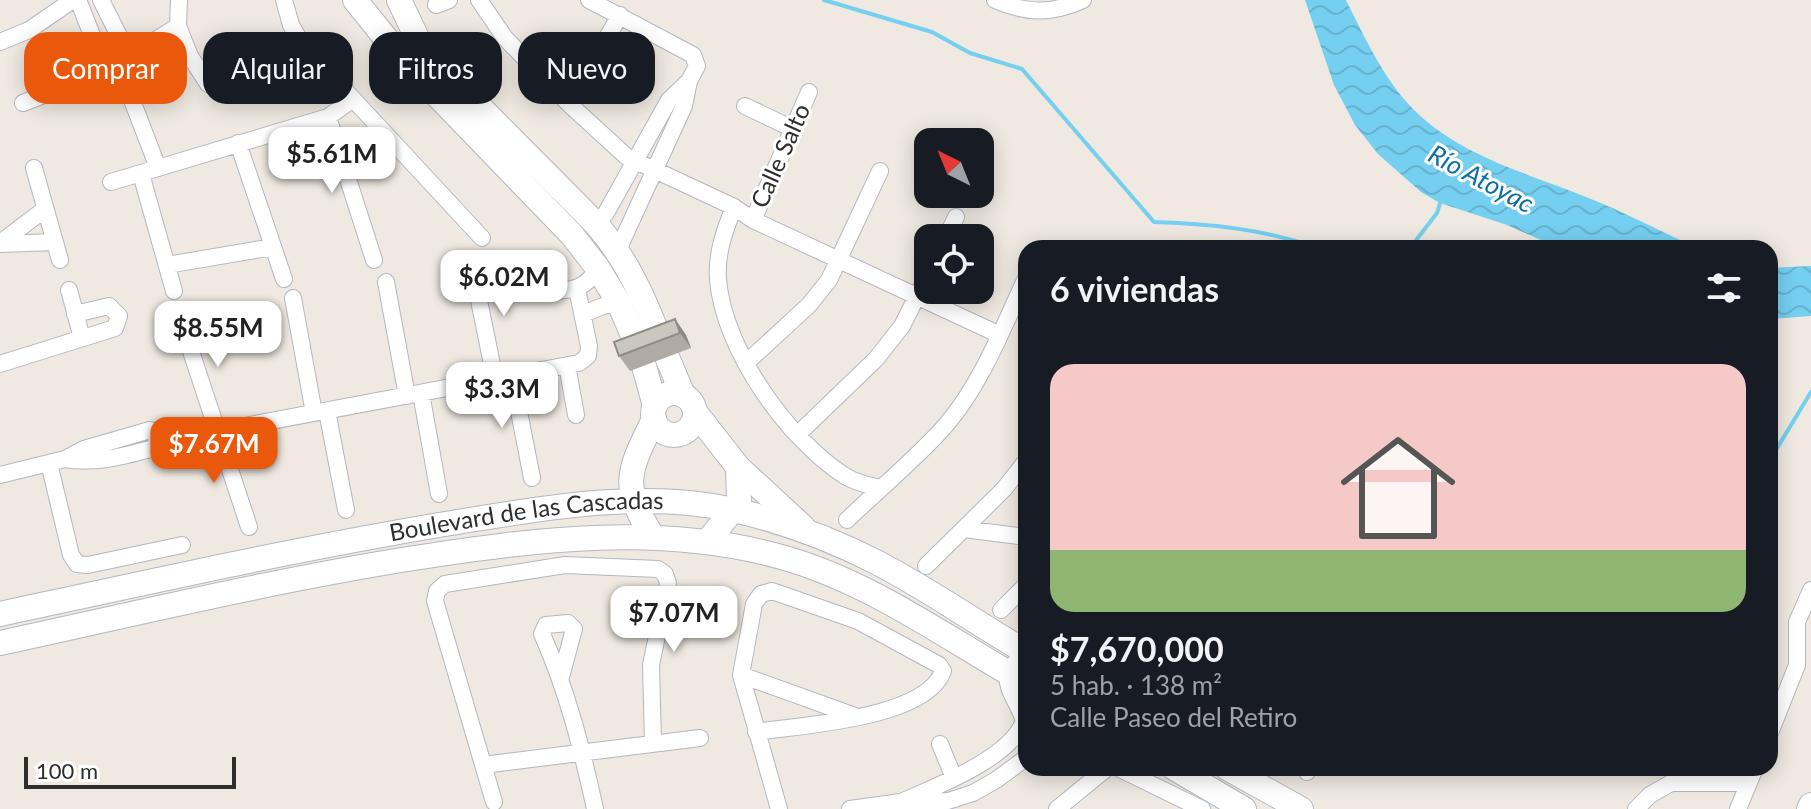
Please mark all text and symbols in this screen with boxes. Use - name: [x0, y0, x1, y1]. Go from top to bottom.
- chip: Comprar: [24, 32, 187, 104]
- chip: Alquilar: [203, 32, 353, 104]
- chip: Filtros: [369, 32, 502, 104]
- chip: Nuevo: [518, 32, 655, 104]
- street label: Calle Salto: [744, 99, 815, 212]
- pin: $5.61M: [267, 127, 397, 195]
- north arrow: [914, 128, 994, 208]
- map controls: [914, 128, 994, 304]
- text: $5.61M: [286, 137, 378, 169]
- water label: Río Atoyac: [1423, 137, 1540, 219]
- button: locate: [914, 224, 994, 304]
- pin: $6.02M: [439, 250, 569, 318]
- text: $6.02M: [458, 260, 550, 292]
- icon: filters: [1702, 266, 1746, 310]
- text: 6 viviendas: [1050, 268, 1219, 309]
- pin: $8.55M: [153, 301, 283, 369]
- text: $8.55M: [172, 311, 264, 343]
- pin: $3.3M: [446, 362, 558, 430]
- text: $3.3M: [464, 372, 540, 404]
- icon: home: [1326, 416, 1470, 560]
- pin: $7.67M: [149, 417, 279, 485]
- text: $7.67M: [168, 427, 260, 459]
- street label: Boulevard de las Cascadas: [387, 485, 664, 546]
- pin: $7.07M: [609, 586, 739, 654]
- text: $7.07M: [628, 596, 720, 628]
- text: $7,670,000: [1050, 628, 1224, 669]
- text: 5 hab. · 138 m²: [1050, 669, 1222, 701]
- text: Calle Paseo del Retiro: [1050, 701, 1297, 733]
- scale bar: [24, 753, 236, 789]
- text: 100 m: [36, 757, 98, 784]

